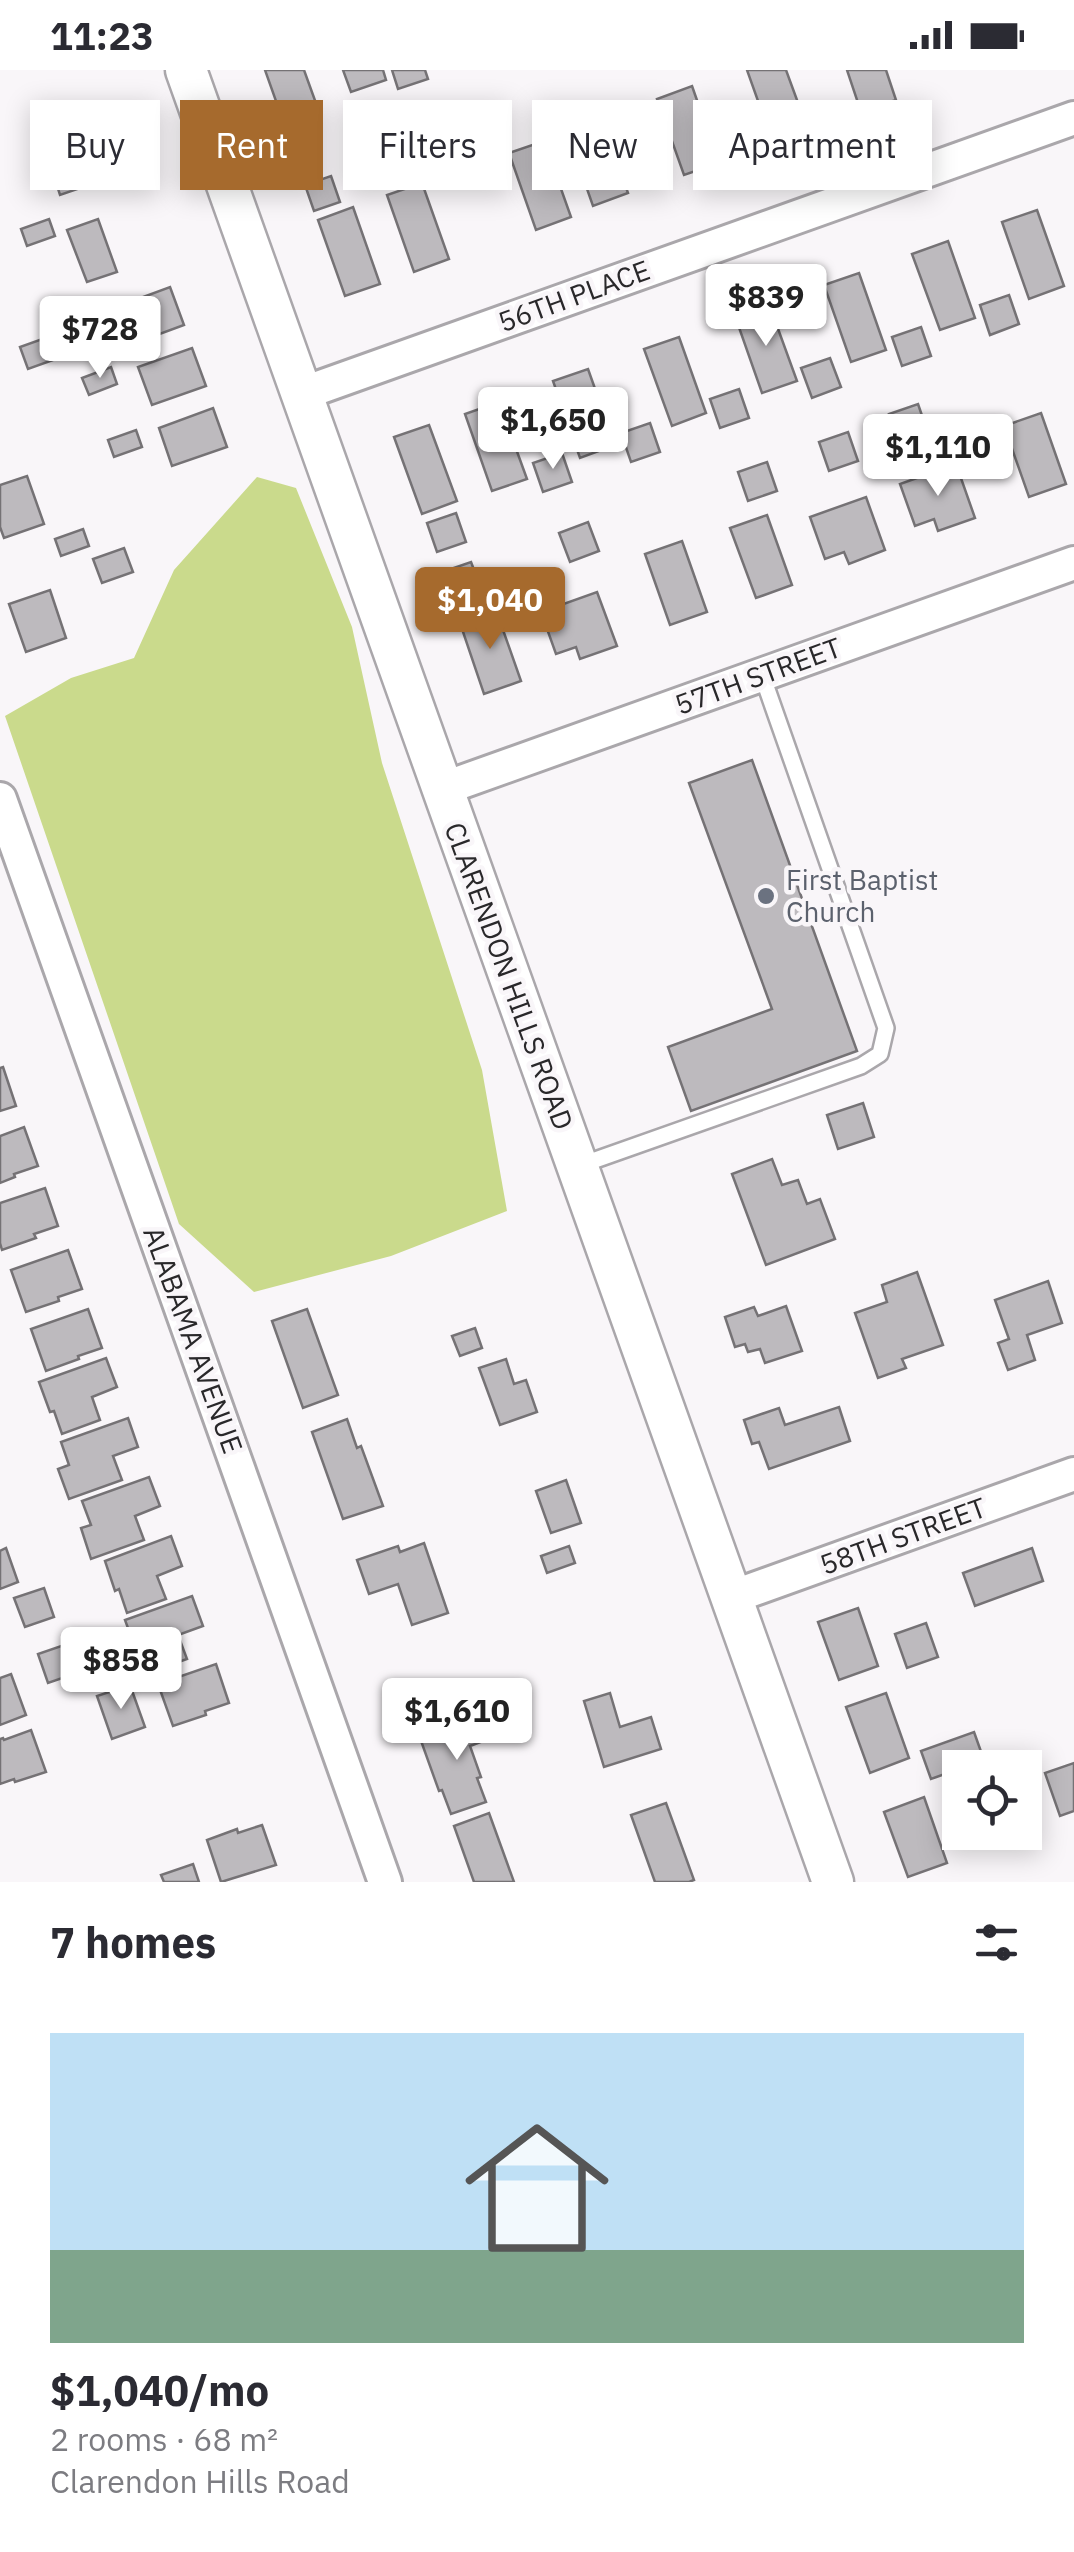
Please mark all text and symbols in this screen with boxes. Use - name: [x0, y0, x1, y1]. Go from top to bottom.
- text: 11:23: [50, 11, 154, 60]
- chip: Buy: [30, 100, 160, 190]
- chip: Rent: [180, 100, 323, 190]
- chip: Filters: [343, 100, 512, 190]
- chip: New: [532, 100, 673, 190]
- chip: Apartment: [693, 100, 932, 190]
- street label: 56TH PLACE: [493, 251, 655, 340]
- pin: $839: [707, 264, 825, 349]
- text: $839: [728, 275, 804, 317]
- pin: $728: [41, 296, 159, 381]
- text: $728: [62, 307, 138, 349]
- pin: $1,650: [472, 387, 634, 472]
- text: $1,650: [500, 398, 606, 440]
- pin: $1,110: [857, 414, 1019, 499]
- text: $1,110: [885, 425, 991, 467]
- pin: $1,040: [409, 567, 571, 652]
- text: $1,040: [437, 578, 543, 620]
- street label: 57TH STREET: [669, 628, 846, 723]
- street label: CLARENDON HILLS ROAD: [437, 817, 582, 1135]
- place label: First Baptist Church: [786, 861, 938, 930]
- marker: First Baptist Church: [755, 885, 777, 907]
- street label: ALABAMA AVENUE: [135, 1221, 252, 1458]
- street label: 58TH STREET: [814, 1488, 991, 1583]
- pin: $858: [62, 1627, 180, 1712]
- text: $858: [83, 1638, 159, 1680]
- pin: $1,610: [376, 1678, 538, 1763]
- text: $1,610: [404, 1689, 510, 1731]
- map controls: [942, 1750, 1042, 1850]
- button: locate: [942, 1750, 1042, 1850]
- text: 7 homes: [50, 1915, 216, 1970]
- icon: filters: [969, 1915, 1024, 1970]
- icon: home: [447, 2098, 627, 2278]
- text: $1,040/mo: [50, 2363, 269, 2418]
- text: 2 rooms · 68 m²: [50, 2418, 278, 2460]
- text: Clarendon Hills Road: [50, 2460, 350, 2502]

